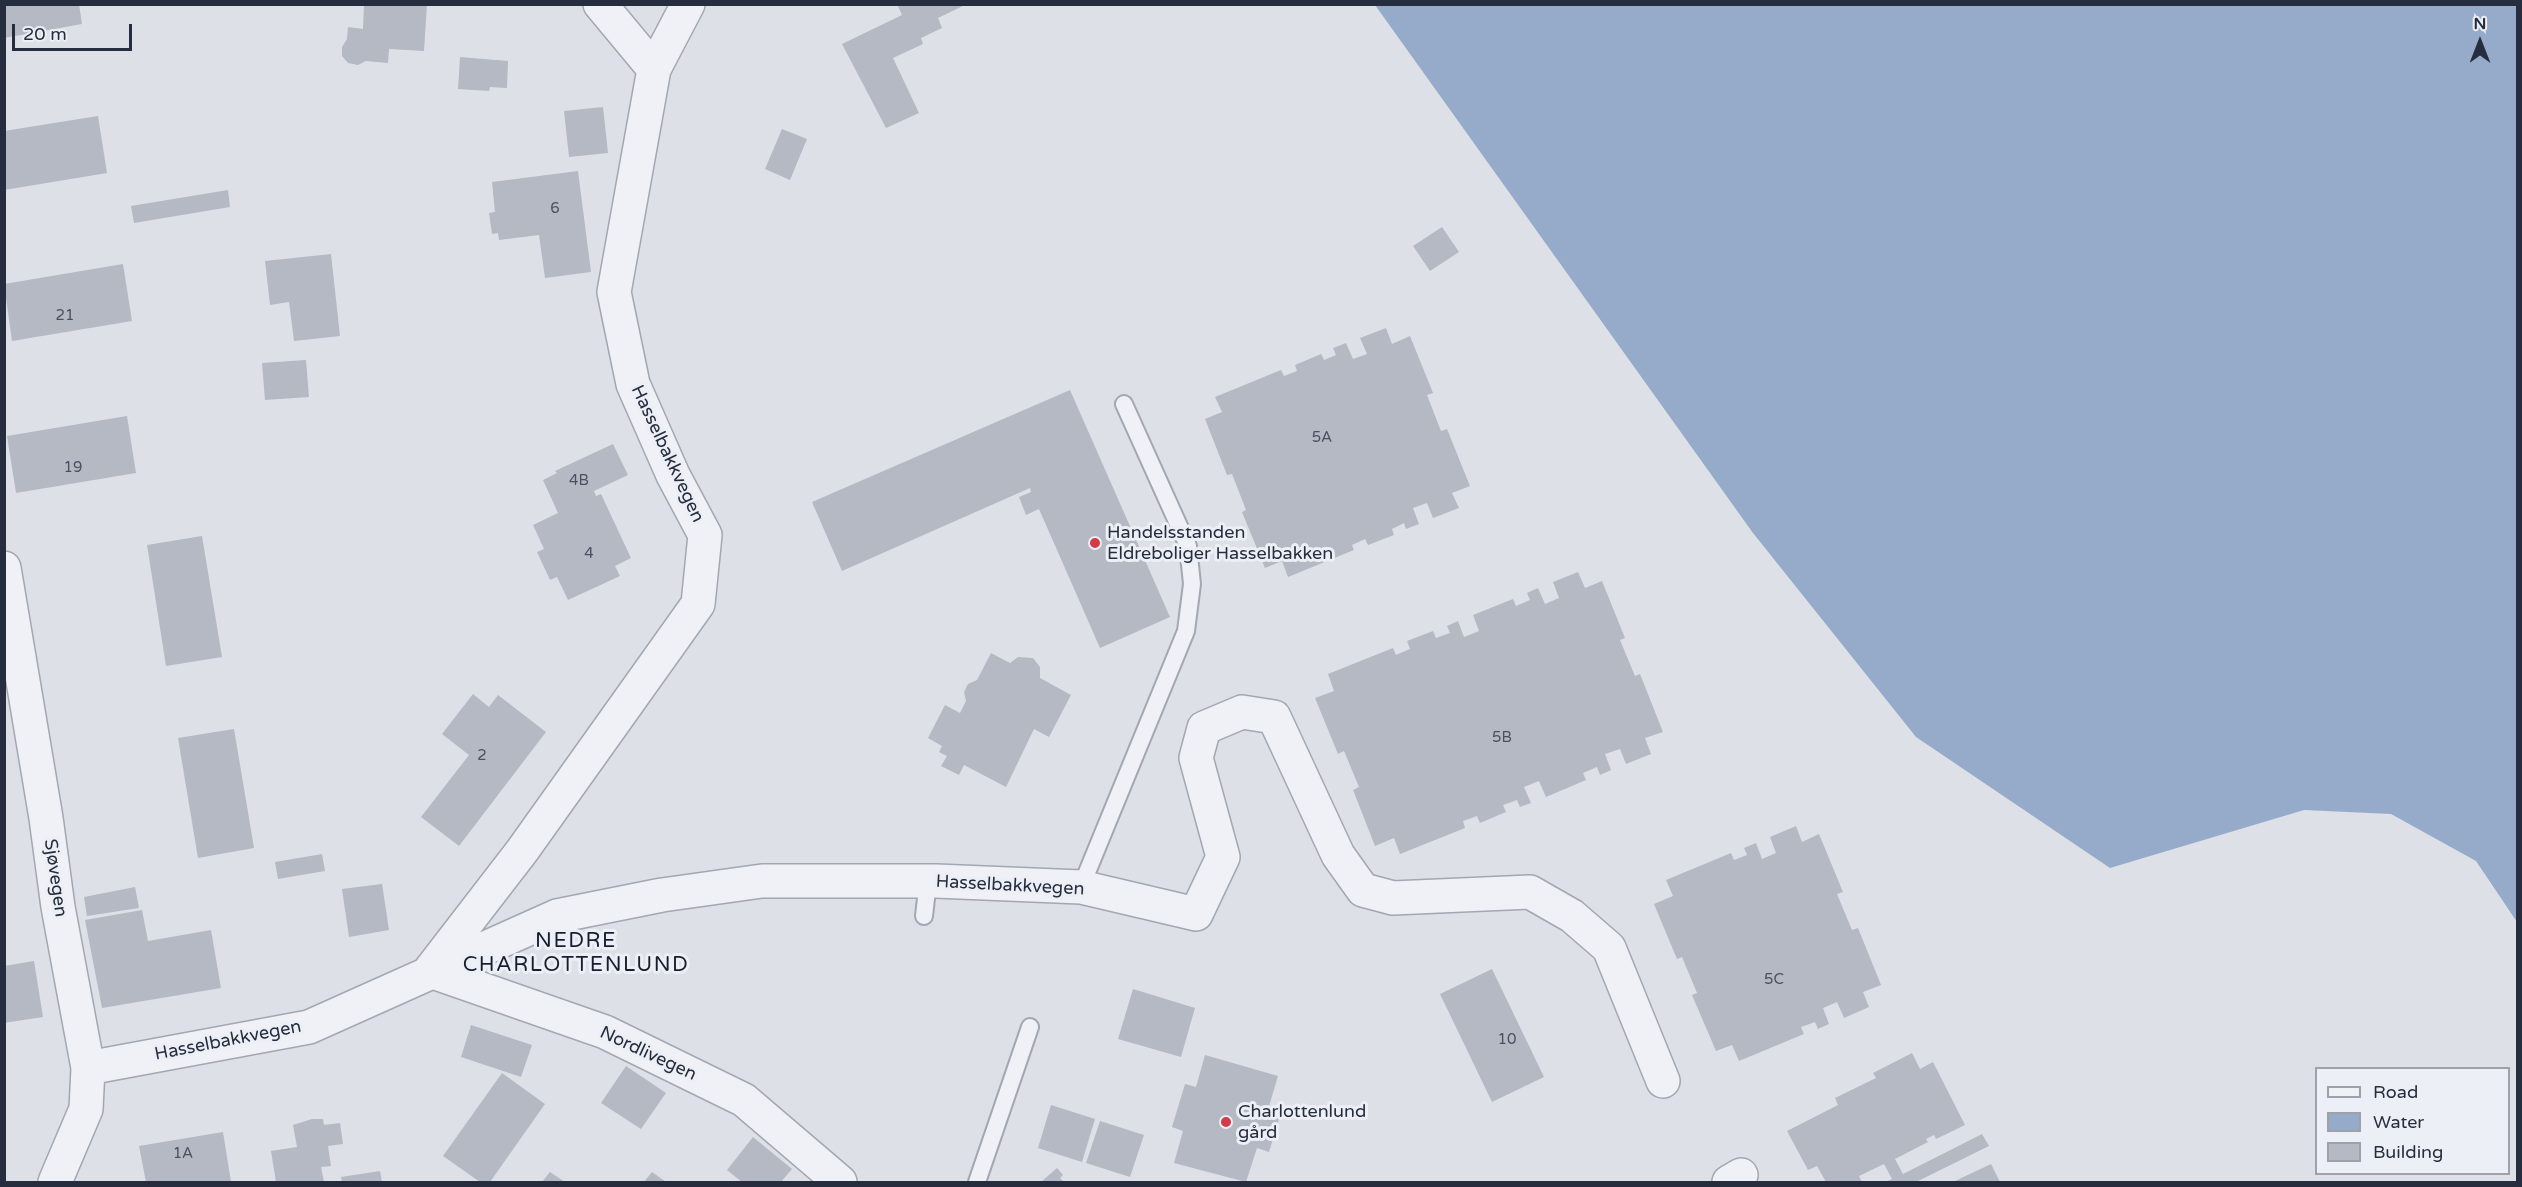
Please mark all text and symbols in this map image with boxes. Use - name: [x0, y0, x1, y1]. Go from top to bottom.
- scale bar: [15, 12, 135, 50]
- north arrow: [2450, 12, 2510, 72]
- text: N: [2474, 14, 2486, 34]
- text: 20 m: [23, 23, 67, 45]
- house number: 6: [550, 200, 560, 218]
- house number: 21: [56, 307, 74, 325]
- street label: Hasselbakkvegen: [626, 382, 708, 526]
- house number: 5A: [1312, 429, 1332, 447]
- house number: 19: [64, 459, 82, 477]
- house number: 4B: [569, 472, 589, 490]
- place label: Handelsstanden Eldreboliger Hasselbakken: [1107, 522, 1333, 564]
- marker: Handelsstanden Eldreboliger Hasselbakken: [1088, 536, 1102, 550]
- house number: 4: [584, 545, 594, 563]
- house number: 5B: [1492, 729, 1512, 747]
- house number: 2: [477, 747, 487, 765]
- street label: Sjøvegen: [39, 838, 71, 918]
- street label: Hasselbakkvegen: [935, 871, 1085, 901]
- district label: NEDRE CHARLOTTENLUND: [463, 928, 689, 978]
- house number: 5C: [1764, 971, 1784, 989]
- street label: Hasselbakkvegen: [153, 1016, 303, 1066]
- street label: Nordlivegen: [596, 1022, 700, 1086]
- house number: 10: [1498, 1031, 1516, 1049]
- legend: [2315, 1067, 2510, 1175]
- text: Road: [2373, 1081, 2418, 1103]
- place label: Charlottenlund gård: [1238, 1101, 1366, 1144]
- text: Water: [2373, 1111, 2424, 1133]
- marker: Charlottenlund gård: [1219, 1115, 1233, 1129]
- text: Building: [2373, 1141, 2443, 1163]
- house number: 1A: [173, 1145, 193, 1163]

